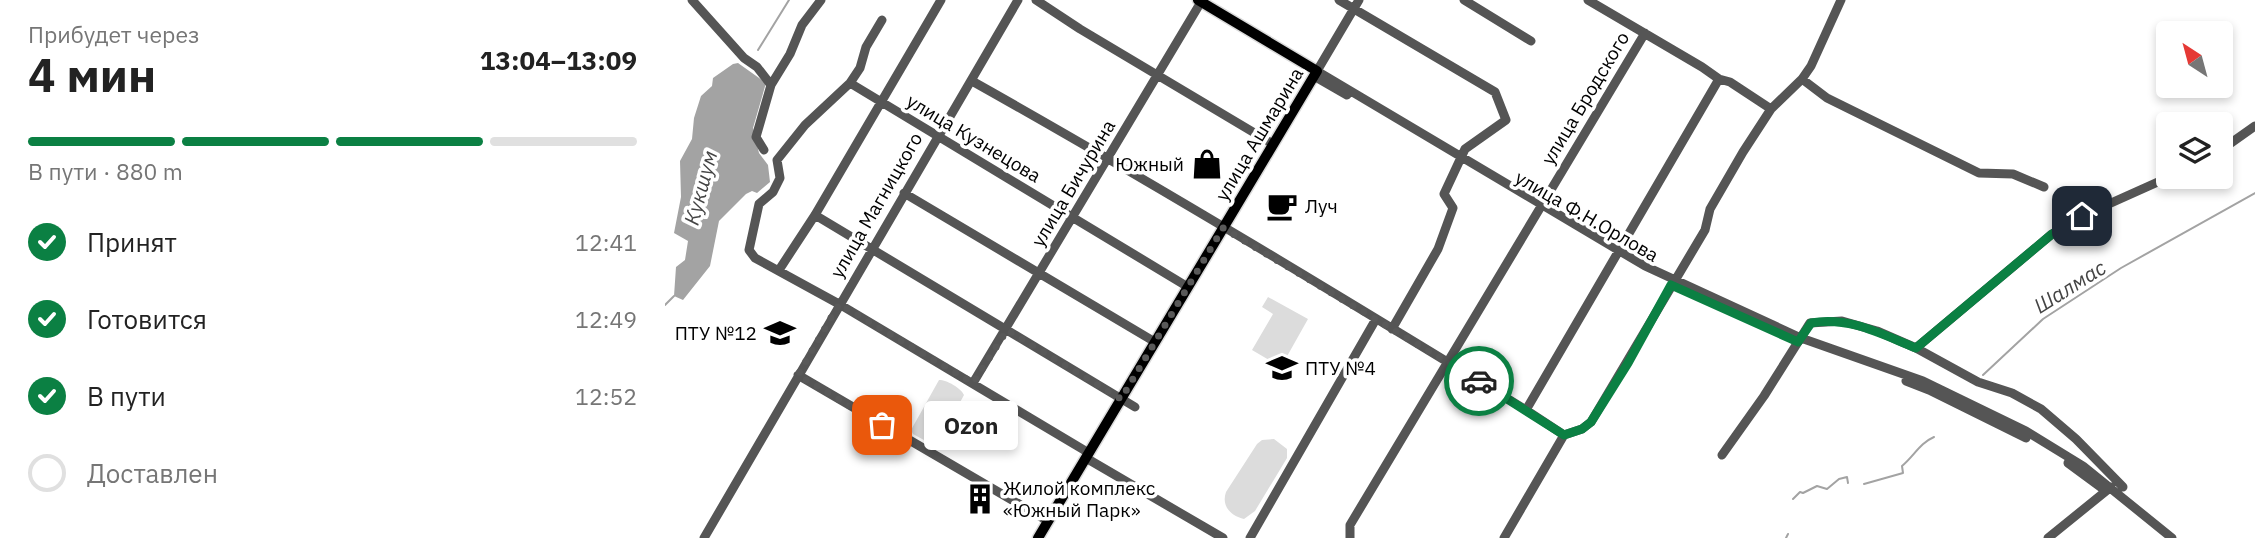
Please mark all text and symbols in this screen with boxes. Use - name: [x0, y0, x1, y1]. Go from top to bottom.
- text: Прибудет через: [28, 19, 200, 49]
- north arrow: [2156, 21, 2233, 98]
- map controls: [2156, 21, 2233, 189]
- street label: улица Бродского: [1536, 27, 1634, 169]
- text: 13:04–13:09: [480, 43, 637, 77]
- text: 4 мин: [28, 45, 156, 105]
- street label: улица Ашмарина: [1210, 63, 1308, 205]
- street label: улица Кузнецова: [902, 88, 1046, 188]
- button: layers: [2156, 112, 2233, 189]
- street label: улица Бичурина: [1026, 115, 1120, 251]
- street label: улица Магницкого: [825, 128, 927, 282]
- water label: Кукшум: [677, 147, 723, 228]
- shop icon: Южный: [1190, 147, 1224, 181]
- place label: Южный: [1115, 152, 1184, 176]
- text: В пути · 880 m: [28, 156, 183, 186]
- street label: улица Ф.Н.Орлова: [1511, 165, 1663, 267]
- pin: [2052, 186, 2112, 246]
- cafe icon: Луч: [1265, 189, 1299, 223]
- place label: Луч: [1305, 194, 1338, 218]
- icon: home: [2063, 197, 2101, 235]
- icon: check: [28, 223, 66, 261]
- text: Принят: [87, 225, 177, 259]
- text: 12:41: [575, 227, 637, 257]
- water label: Шалмас: [2028, 253, 2111, 319]
- icon: check: [28, 300, 66, 338]
- text: Готовится: [87, 302, 207, 336]
- text: 12:49: [575, 304, 637, 334]
- school or university icon: ПТУ №12: [763, 316, 797, 350]
- place label: ПТУ №12: [675, 321, 757, 345]
- courier: [1444, 346, 1514, 416]
- school or university icon: ПТУ №4: [1265, 351, 1299, 385]
- place label: ПТУ №4: [1305, 356, 1376, 380]
- icon: car: [1460, 362, 1498, 400]
- icon: check: [28, 377, 66, 415]
- text: В пути: [87, 379, 166, 413]
- text: 12:52: [575, 381, 637, 411]
- pin: [852, 395, 912, 455]
- callout: Ozon: [924, 400, 1019, 450]
- icon: bag: [863, 406, 901, 444]
- text: Ozon: [944, 410, 998, 440]
- text: Доставлен: [87, 456, 218, 490]
- place label: Жилой комплекс «Южный Парк»: [1003, 476, 1156, 522]
- building icon: Жилой комплекс «Южный Парк»: [963, 482, 997, 516]

